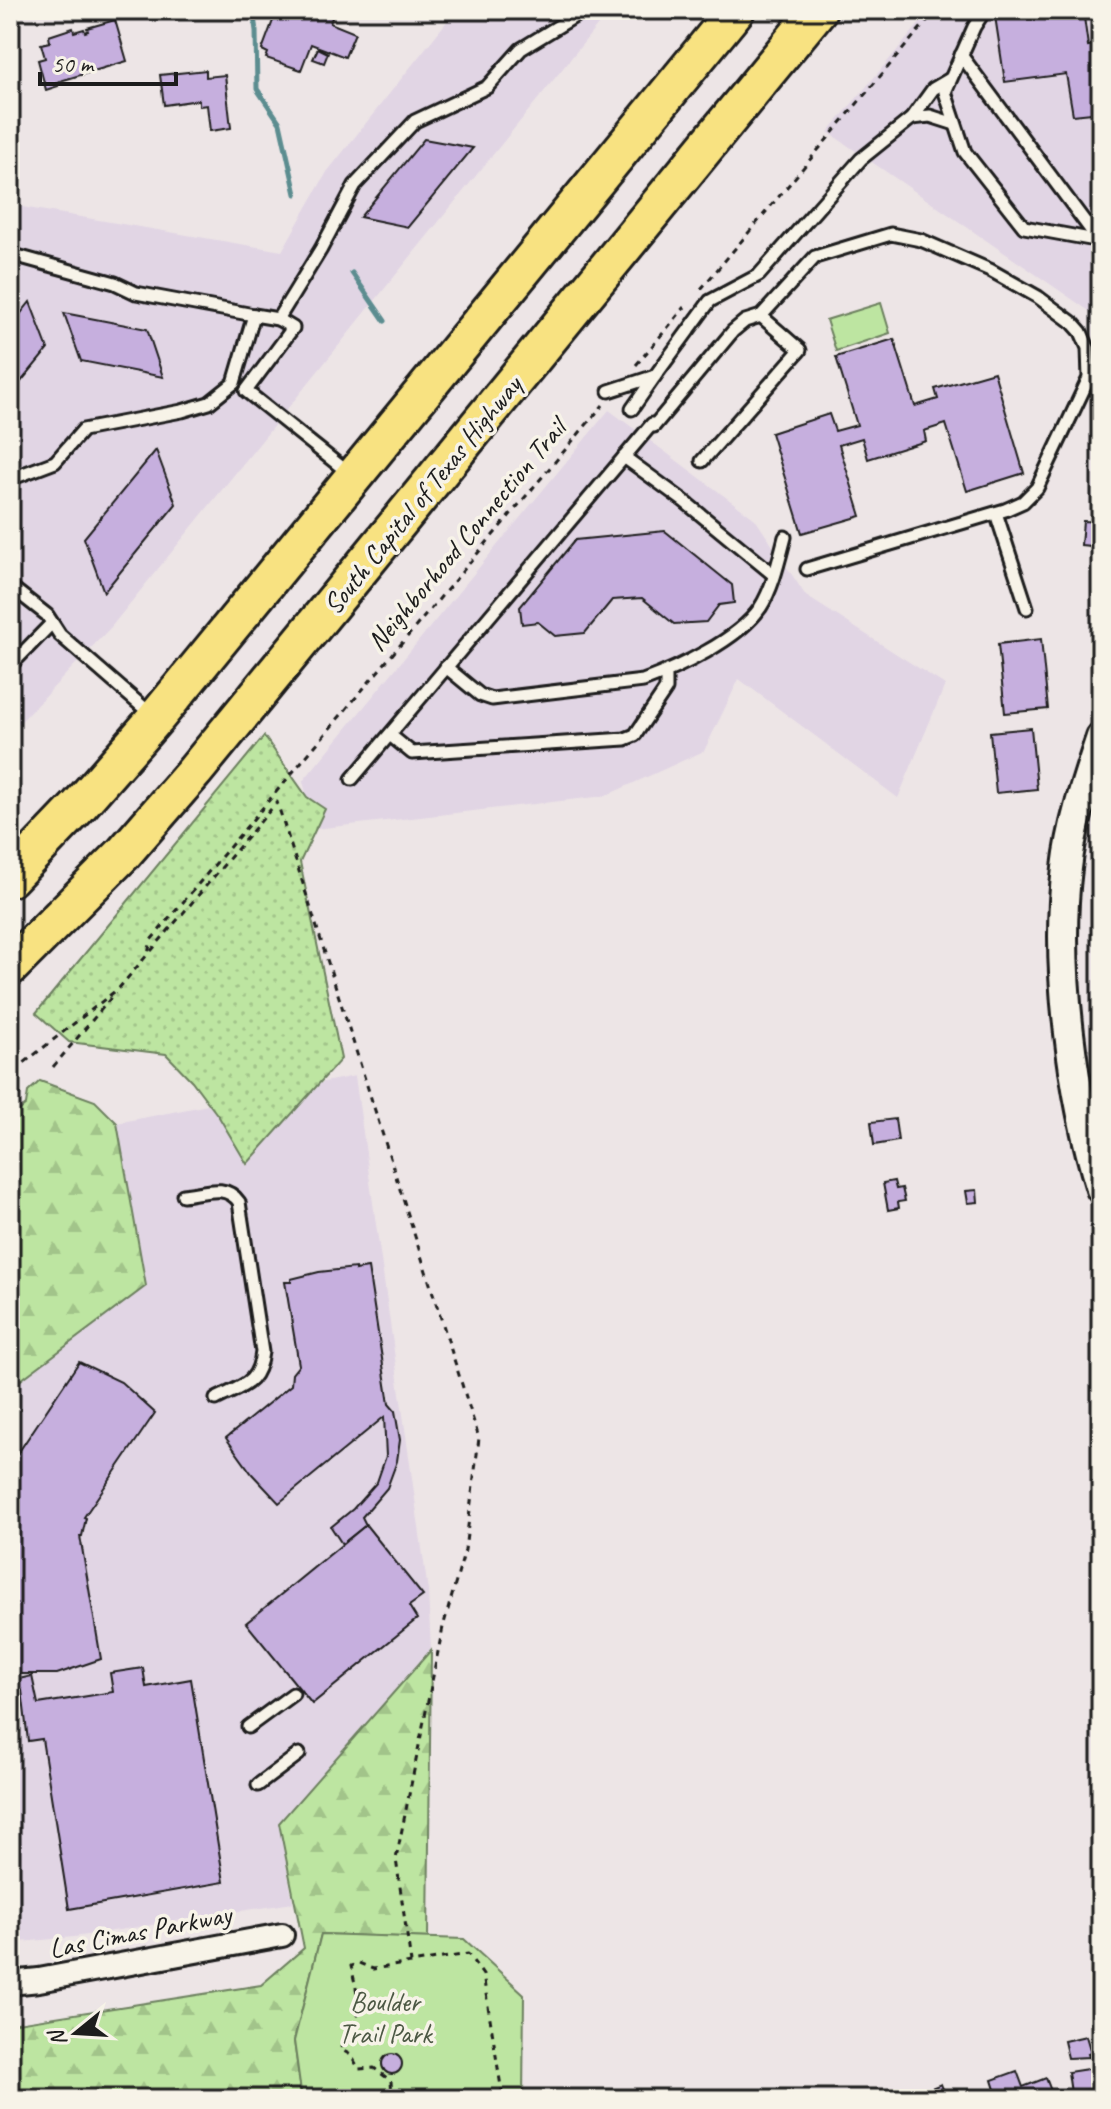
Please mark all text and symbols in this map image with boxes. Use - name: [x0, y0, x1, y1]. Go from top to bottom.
- scale bar: [40, 36, 176, 86]
- text: 50 m: [52, 49, 95, 79]
- street label: South Capital of Texas Highway: [315, 367, 531, 621]
- street label: Neighborhood Connection Trail: [359, 408, 577, 658]
- street label: Las Cimas Parkway: [46, 1896, 236, 1966]
- park label: Boulder Trail Park: [338, 1984, 434, 2051]
- north arrow: [36, 1993, 116, 2073]
- text: N: [41, 2025, 73, 2050]

